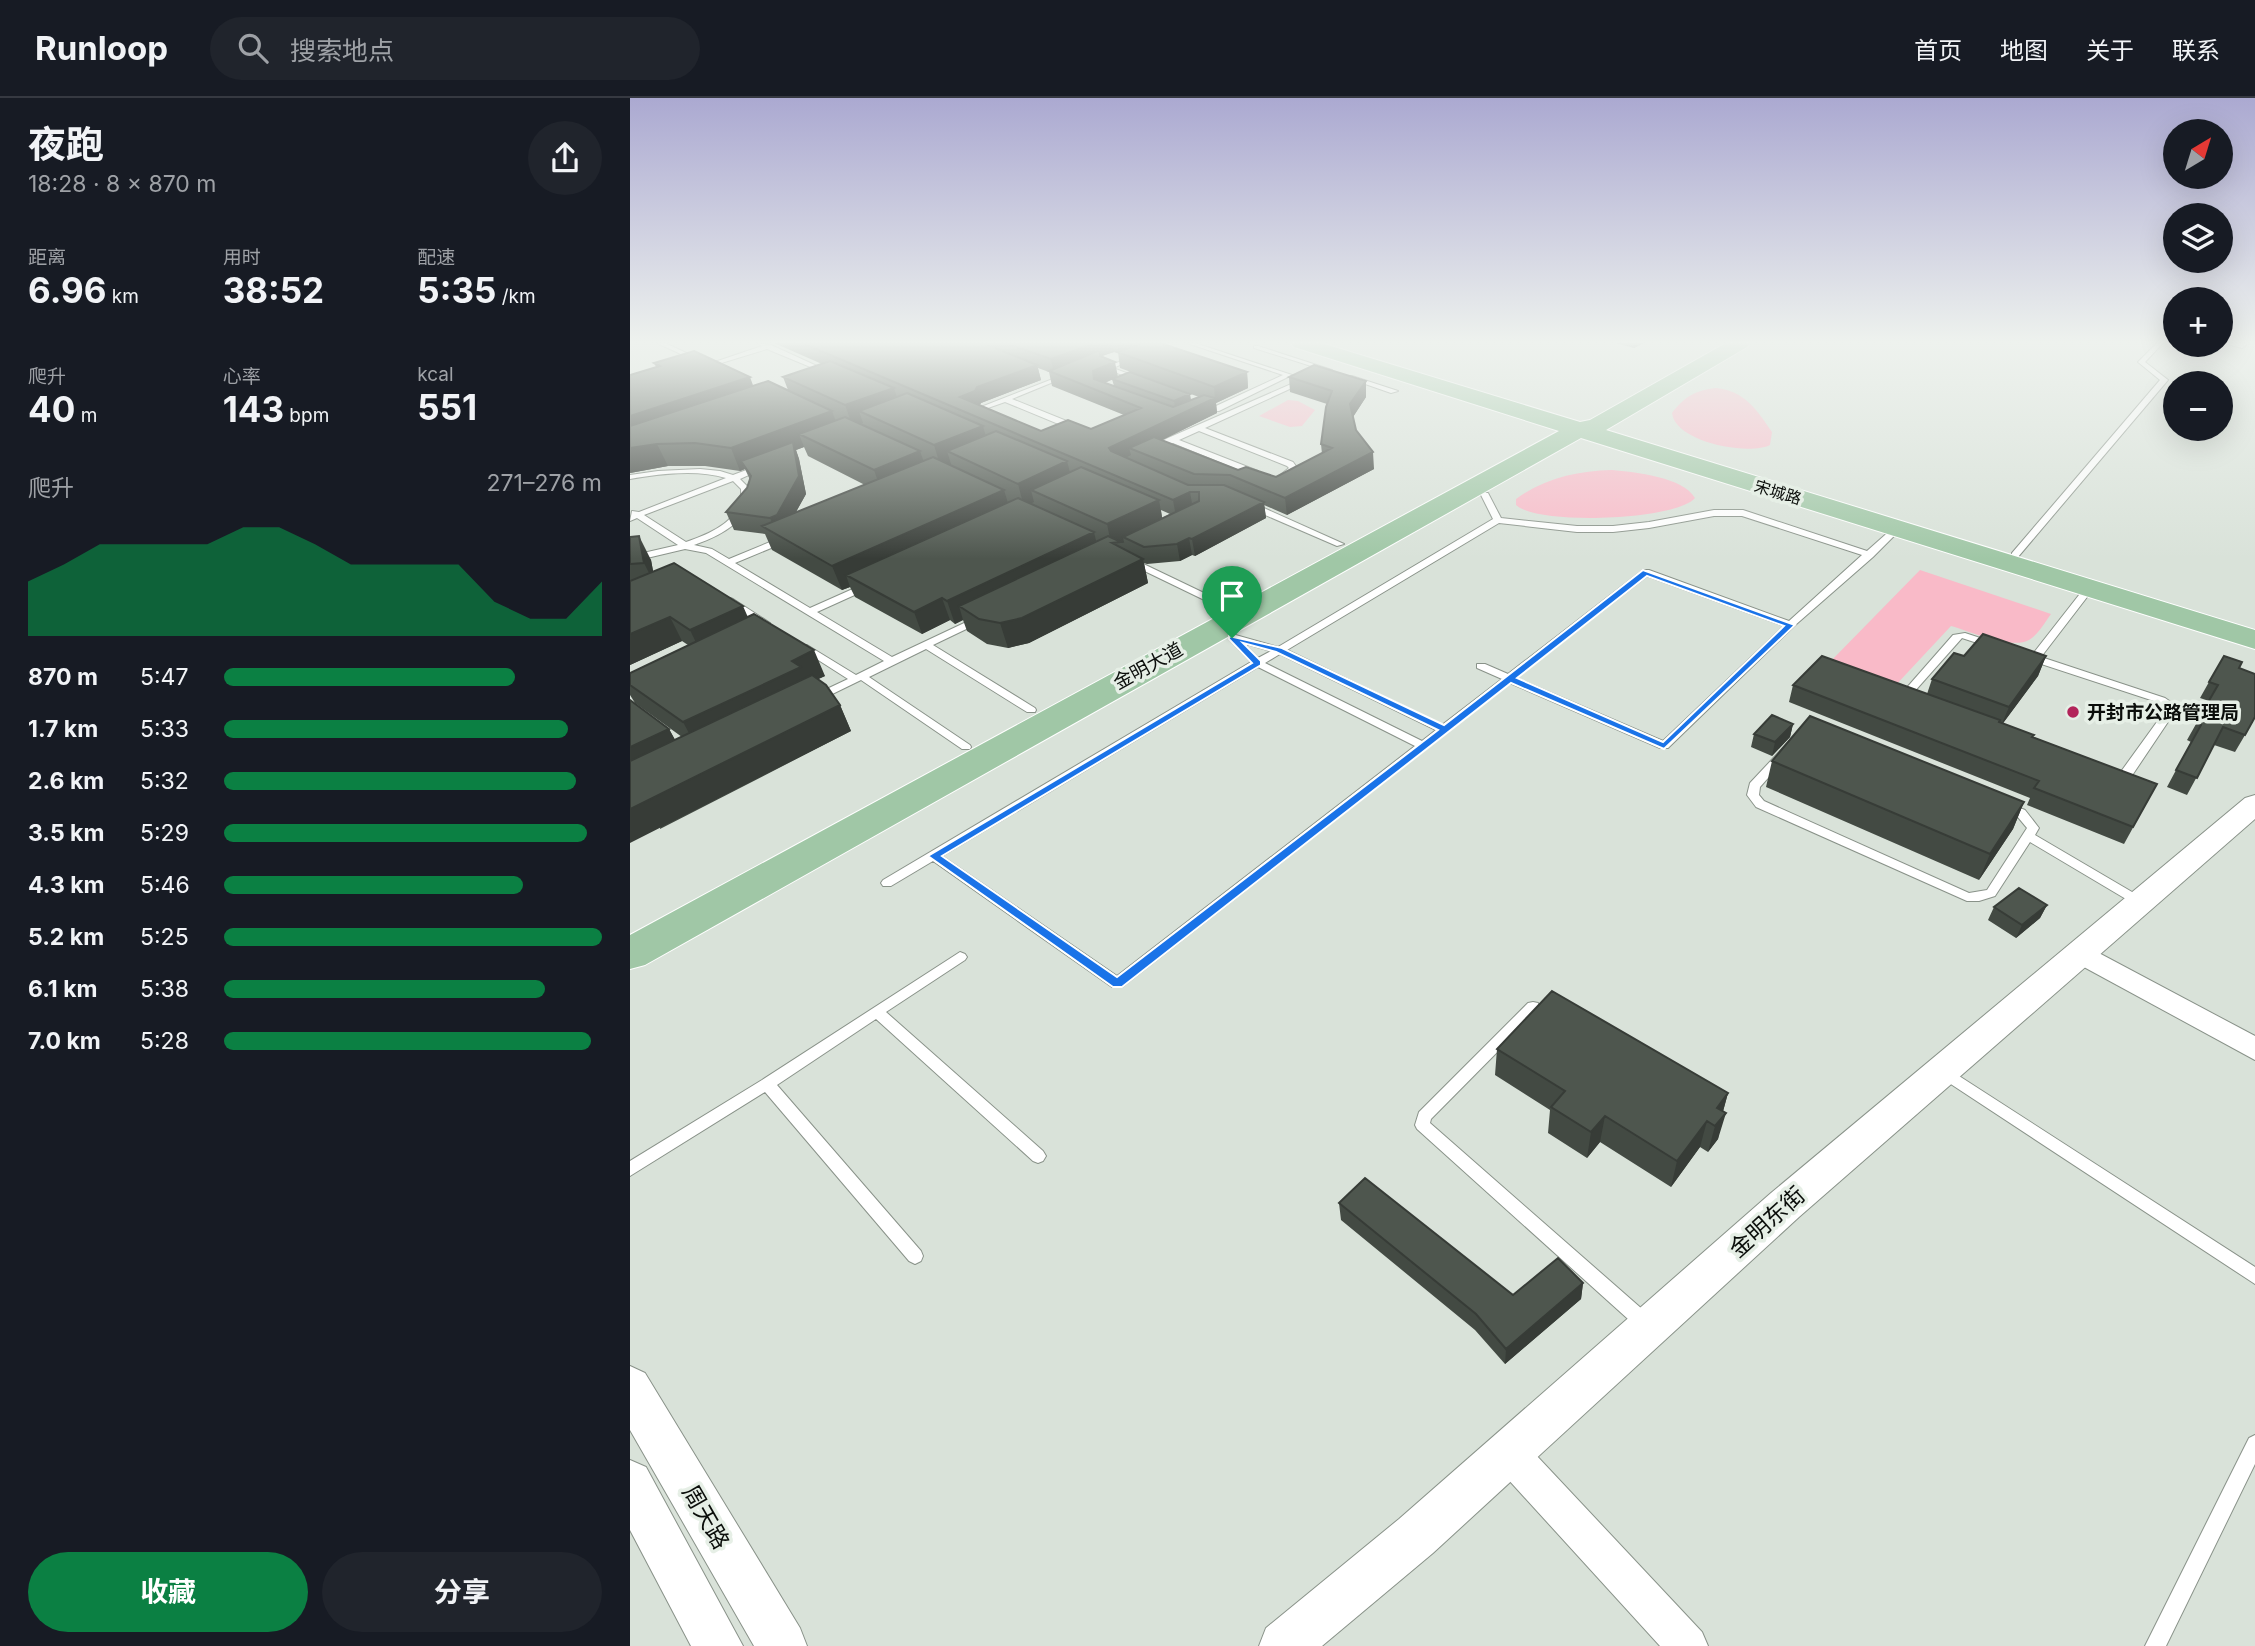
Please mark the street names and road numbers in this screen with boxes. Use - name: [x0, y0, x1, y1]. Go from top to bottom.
- street label: 宋城路: [1752, 475, 1804, 509]
- street label: 金明大道: [1109, 638, 1187, 694]
- street label: 金明东街: [1723, 1181, 1811, 1263]
- street label: 周天路: [677, 1480, 735, 1554]

